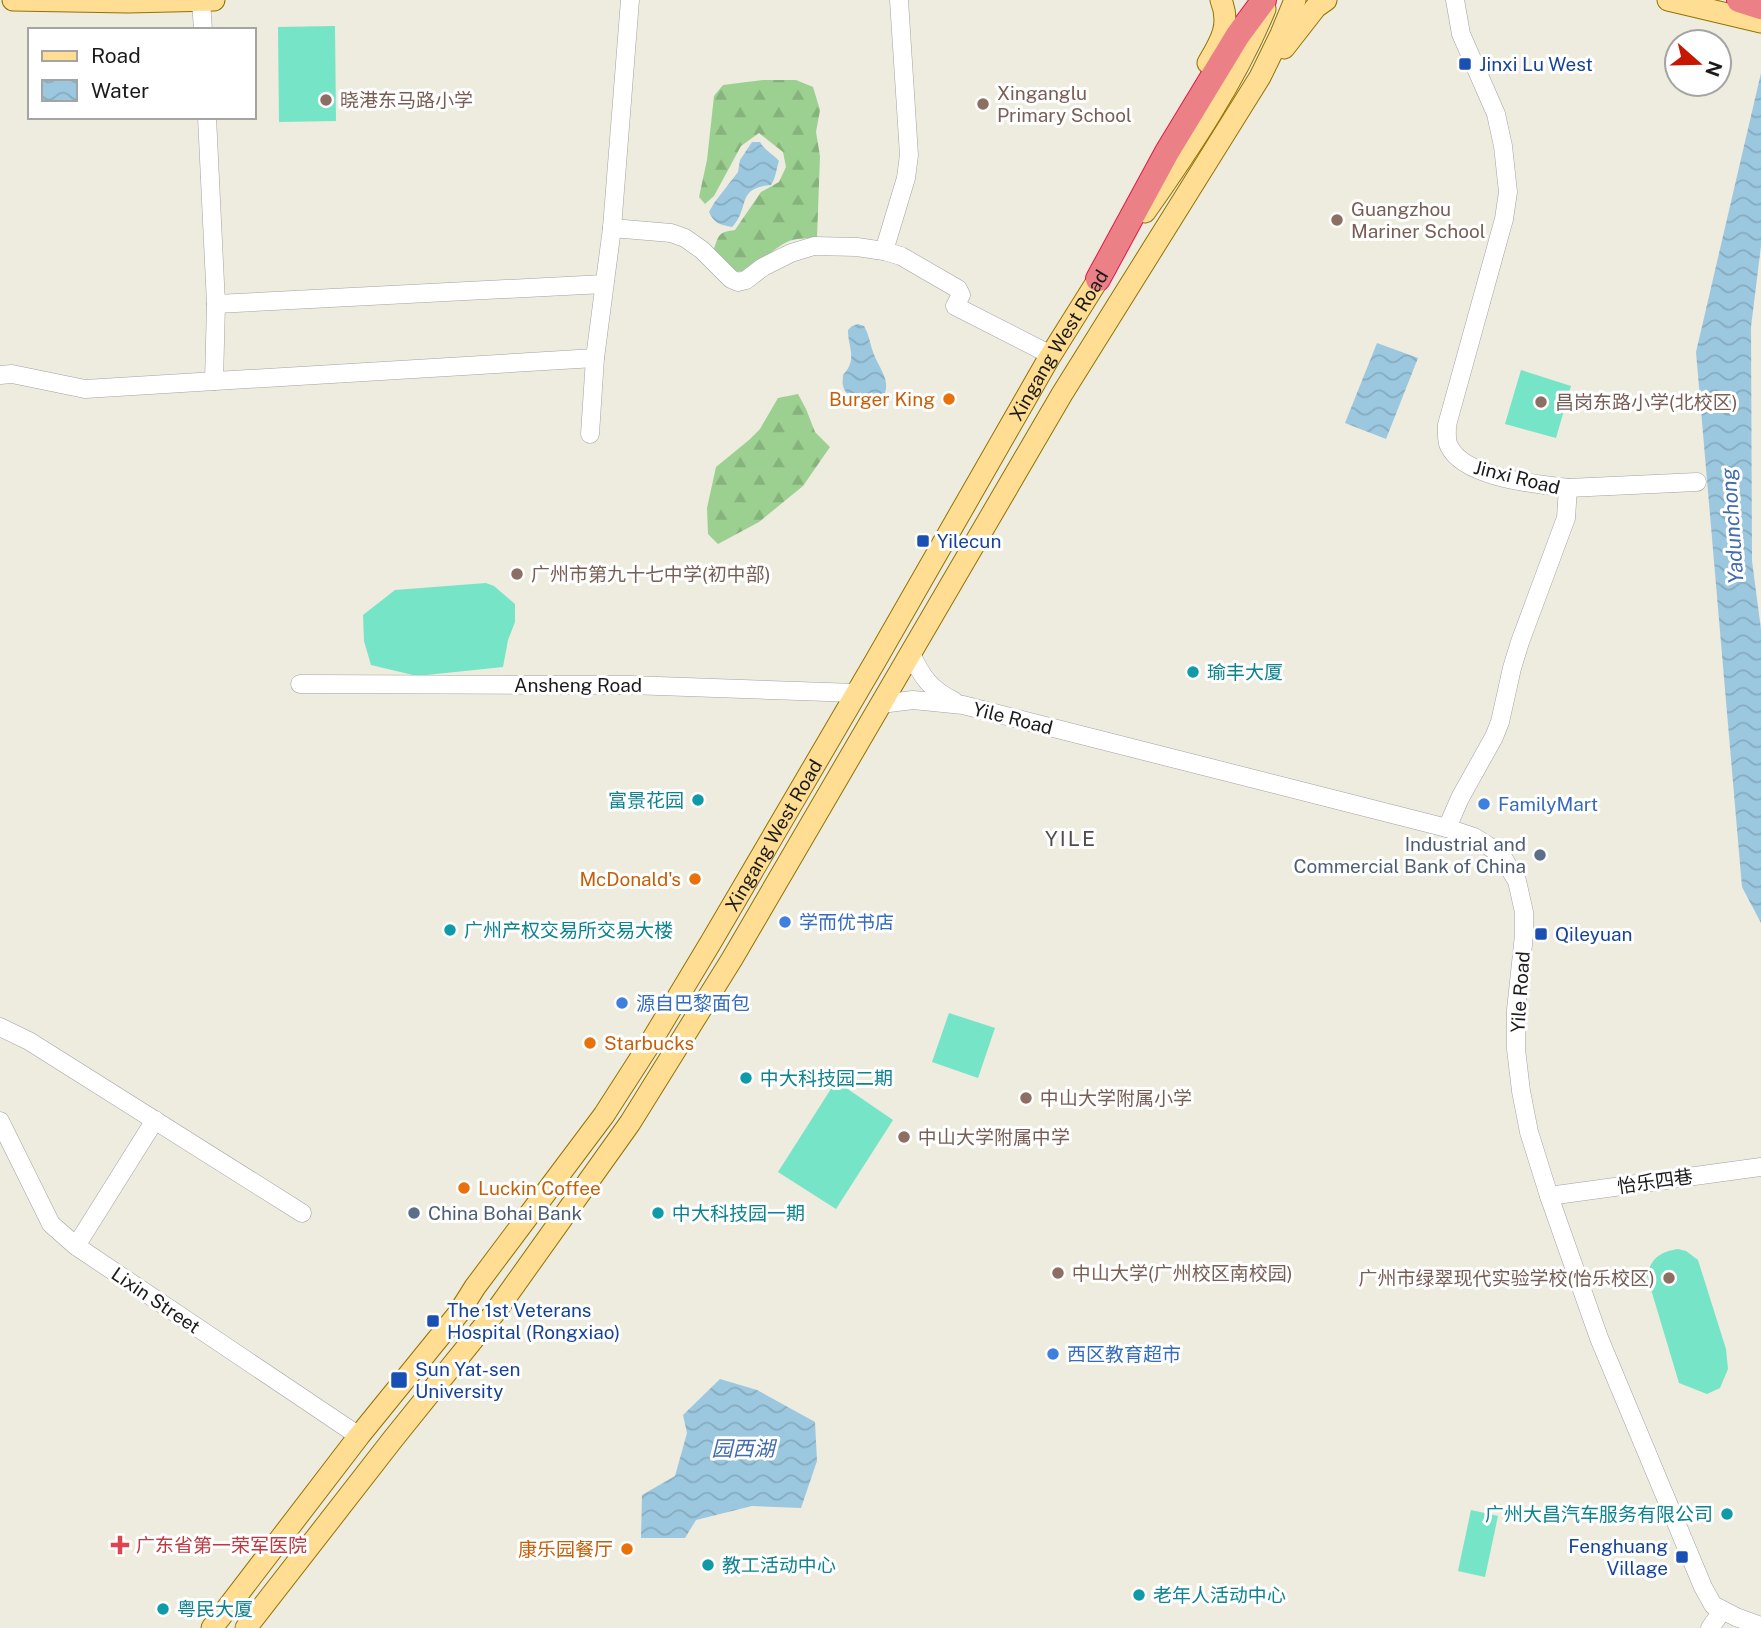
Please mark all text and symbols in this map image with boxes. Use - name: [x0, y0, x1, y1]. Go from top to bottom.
- legend: [28, 28, 256, 119]
- north arrow: [1663, 28, 1733, 98]
- text: Road: [91, 43, 141, 68]
- place label: Jinxi Lu West: [1479, 53, 1593, 75]
- marker: Jinxi Lu West: [1457, 56, 1473, 72]
- text: N: [1701, 58, 1727, 80]
- text: Water: [91, 78, 149, 103]
- place label: Xinganglu Primary School: [997, 82, 1132, 126]
- place label: 晓港东马路小学: [340, 89, 473, 111]
- marker: 晓港东马路小学: [318, 92, 334, 108]
- marker: Xinganglu Primary School: [975, 96, 991, 112]
- place label: Guangzhou Mariner School: [1351, 198, 1485, 242]
- marker: Guangzhou Mariner School: [1329, 212, 1345, 228]
- street label: Xingang West Road: [1005, 266, 1113, 424]
- place label: Burger King: [829, 388, 935, 410]
- marker: Burger King: [941, 391, 957, 407]
- place label: 昌岗东路小学(北校区): [1555, 391, 1738, 413]
- marker: 昌岗东路小学(北校区): [1533, 394, 1549, 410]
- street label: Jinxi Road: [1472, 456, 1562, 498]
- water label: Yadunchong: [1715, 467, 1749, 585]
- place label: Yilecun: [937, 530, 1001, 552]
- marker: Yilecun: [915, 533, 931, 549]
- place label: 广州市第九十七中学(初中部): [531, 563, 771, 585]
- marker: 广州市第九十七中学(初中部): [509, 566, 525, 582]
- place label: 瑜丰大厦: [1207, 661, 1283, 683]
- marker: 瑜丰大厦: [1185, 664, 1201, 680]
- street label: Ansheng Road: [514, 674, 642, 696]
- street label: Yile Road: [971, 697, 1055, 739]
- street label: Xingang West Road: [720, 755, 826, 915]
- place label: 富景花园: [608, 789, 684, 811]
- marker: 富景花园: [690, 792, 706, 808]
- place label: FamilyMart: [1498, 793, 1598, 815]
- marker: FamilyMart: [1476, 796, 1492, 812]
- district label: YILE: [1045, 826, 1097, 851]
- place label: Industrial and Commercial Bank of China: [1293, 833, 1526, 877]
- marker: Industrial and Commercial Bank of China: [1532, 847, 1548, 863]
- place label: McDonald's: [579, 868, 681, 890]
- marker: McDonald's: [687, 871, 703, 887]
- place label: 学而优书店: [799, 911, 894, 933]
- marker: 学而优书店: [777, 914, 793, 930]
- place label: 广州产权交易所交易大楼: [464, 919, 673, 941]
- marker: 广州产权交易所交易大楼: [442, 922, 458, 938]
- place label: Qileyuan: [1555, 923, 1632, 945]
- marker: Qileyuan: [1533, 926, 1549, 942]
- street label: Yile Road: [1506, 951, 1534, 1033]
- place label: 源自巴黎面包: [636, 992, 750, 1014]
- marker: 源自巴黎面包: [614, 995, 630, 1011]
- place label: Starbucks: [604, 1032, 694, 1054]
- marker: Starbucks: [582, 1035, 598, 1051]
- place label: 中大科技园二期: [760, 1067, 893, 1089]
- marker: 中大科技园二期: [738, 1070, 754, 1086]
- place label: 中山大学附属小学: [1040, 1087, 1192, 1109]
- marker: 中山大学附属小学: [1018, 1090, 1034, 1106]
- place label: 中山大学附属中学: [918, 1126, 1070, 1148]
- marker: 中山大学附属中学: [896, 1129, 912, 1145]
- street label: 怡乐四巷: [1616, 1165, 1694, 1197]
- place label: Luckin Coffee: [478, 1177, 601, 1199]
- marker: Luckin Coffee: [456, 1180, 472, 1196]
- place label: China Bohai Bank: [428, 1202, 582, 1224]
- place label: 中大科技园一期: [672, 1202, 805, 1224]
- marker: China Bohai Bank: [406, 1205, 422, 1221]
- marker: 中大科技园一期: [650, 1205, 666, 1221]
- street label: Lixin Street: [107, 1262, 205, 1338]
- place label: 中山大学(广州校区南校园): [1072, 1262, 1293, 1284]
- marker: 中山大学(广州校区南校园): [1050, 1265, 1066, 1281]
- place label: 广州市绿翠现代实验学校(怡乐校区): [1358, 1267, 1655, 1289]
- marker: 广州市绿翠现代实验学校(怡乐校区): [1661, 1270, 1677, 1286]
- place label: The 1st Veterans Hospital (Rongxiao): [447, 1299, 620, 1343]
- marker: The 1st Veterans Hospital (Rongxiao): [425, 1313, 441, 1329]
- place label: 西区教育超市: [1067, 1343, 1181, 1365]
- marker: 西区教育超市: [1045, 1346, 1061, 1362]
- place label: Sun Yat-sen University: [415, 1358, 520, 1402]
- marker: Sun Yat-sen University: [389, 1370, 409, 1390]
- water label: 园西湖: [712, 1436, 777, 1461]
- place label: 广州大昌汽车服务有限公司: [1485, 1503, 1713, 1525]
- marker: 广州大昌汽车服务有限公司: [1719, 1506, 1735, 1522]
- place label: 广东省第一荣军医院: [136, 1534, 307, 1556]
- marker: 广东省第一荣军医院: [110, 1535, 130, 1555]
- place label: Fenghuang Village: [1568, 1535, 1668, 1579]
- place label: 康乐园餐厅: [518, 1538, 613, 1560]
- marker: 康乐园餐厅: [619, 1541, 635, 1557]
- marker: Fenghuang Village: [1674, 1549, 1690, 1565]
- place label: 教工活动中心: [722, 1554, 836, 1576]
- marker: 教工活动中心: [700, 1557, 716, 1573]
- place label: 老年人活动中心: [1153, 1584, 1286, 1606]
- marker: 老年人活动中心: [1131, 1587, 1147, 1603]
- place label: 粤民大厦: [177, 1598, 253, 1620]
- marker: 粤民大厦: [155, 1601, 171, 1617]

